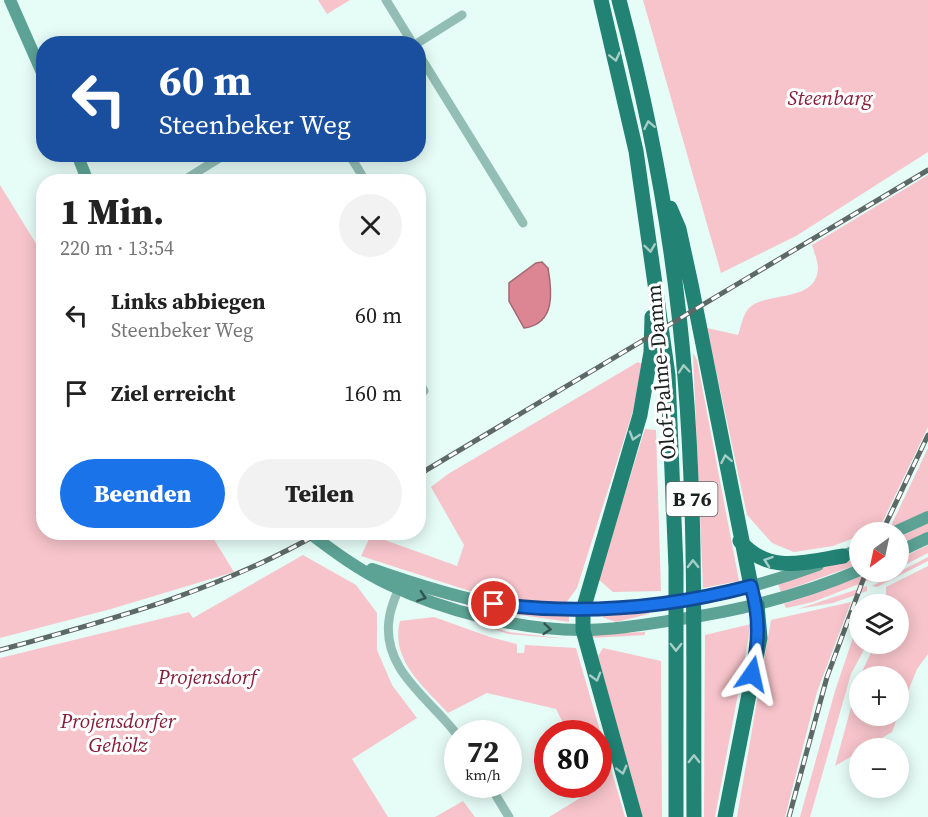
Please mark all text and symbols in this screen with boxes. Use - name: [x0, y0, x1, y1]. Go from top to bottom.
- text: 60 m: [159, 51, 252, 109]
- one-way arrow: [608, 52, 621, 62]
- icon: left: [60, 60, 138, 138]
- park label: Steenbarg: [787, 83, 873, 112]
- text: Steenbeker Weg: [159, 106, 351, 143]
- one-way arrow: [643, 121, 656, 131]
- text: 1 Min.: [60, 187, 164, 236]
- button: close: [339, 194, 402, 257]
- text: 220 m · 13:54: [60, 234, 174, 262]
- one-way arrow: [643, 244, 655, 253]
- street label: Olof-Palme-Damm: [638, 283, 683, 461]
- text: Links abbiegen: [111, 286, 266, 316]
- icon: left: [60, 299, 93, 332]
- text: 60 m: [355, 300, 402, 330]
- text: Steenbeker Weg: [111, 316, 253, 344]
- one-way arrow: [678, 364, 691, 373]
- icon: arrive: [60, 377, 93, 410]
- text: Ziel erreicht: [111, 378, 235, 408]
- text: 160 m: [344, 378, 402, 408]
- one-way arrow: [629, 431, 641, 441]
- one-way arrow: [720, 455, 733, 465]
- button: Beenden: [60, 459, 225, 528]
- button: Teilen: [237, 459, 402, 528]
- road number: B 76: [666, 482, 718, 516]
- north arrow: [849, 522, 909, 582]
- map controls: [849, 522, 909, 798]
- one-way arrow: [763, 555, 774, 568]
- one-way arrow: [687, 559, 699, 568]
- pin: [468, 578, 519, 629]
- icon: arrive: [477, 587, 510, 620]
- one-way arrow: [416, 590, 427, 603]
- button: layers: [849, 594, 909, 654]
- one-way arrow: [543, 622, 552, 635]
- position arrow: [720, 642, 784, 706]
- one-way arrow: [670, 643, 682, 652]
- park label: Projensdorf: [157, 662, 260, 691]
- button: +: [849, 666, 909, 726]
- one-way arrow: [589, 672, 602, 682]
- park label: Projensdorfer Gehölz: [59, 706, 176, 759]
- speed limit sign: 80: [534, 720, 612, 798]
- text: 72: [467, 731, 499, 772]
- button: −: [849, 738, 909, 798]
- one-way arrow: [688, 754, 700, 763]
- text: km/h: [465, 764, 501, 785]
- one-way arrow: [615, 765, 628, 775]

